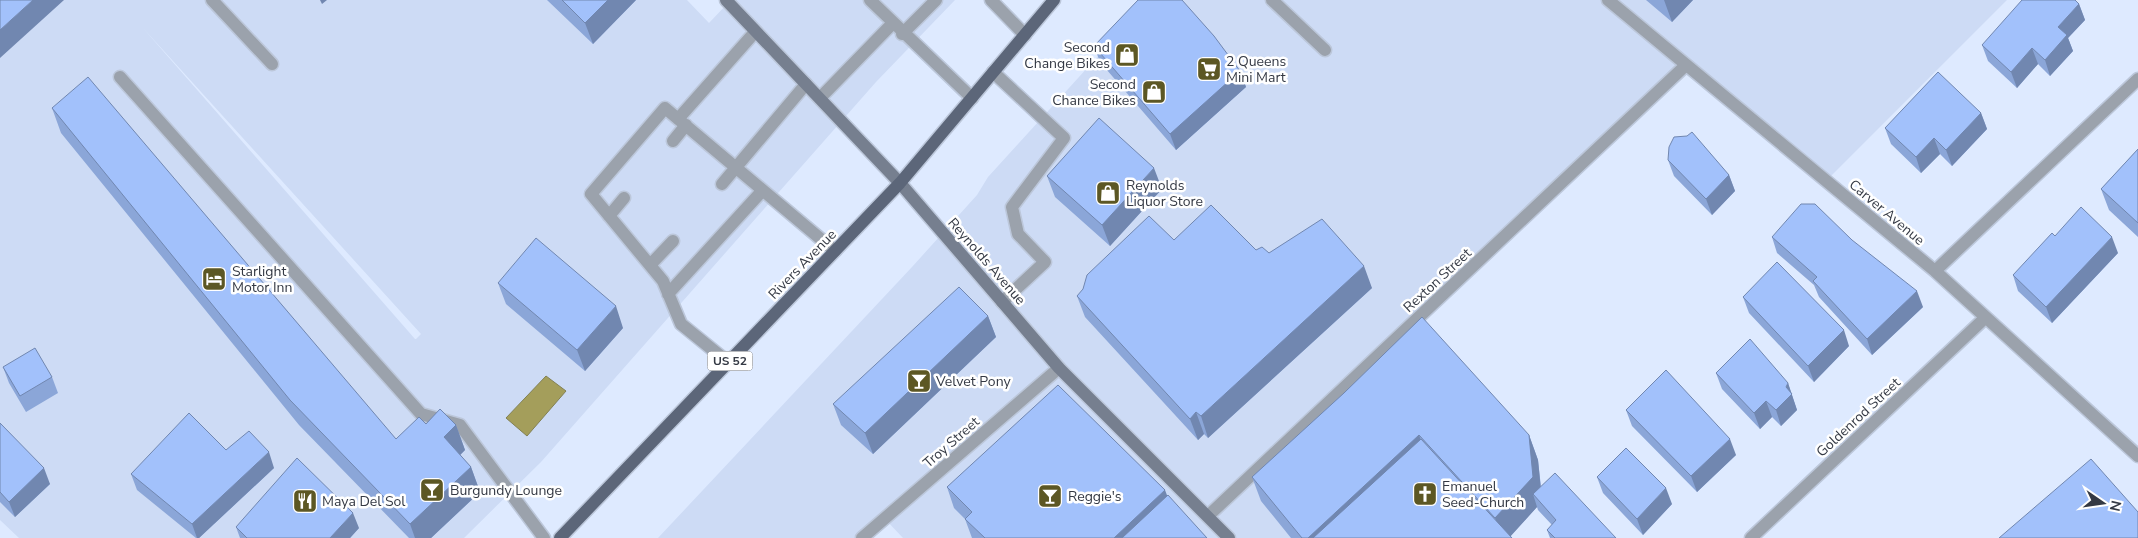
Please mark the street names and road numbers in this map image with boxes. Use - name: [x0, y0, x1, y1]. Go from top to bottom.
- street label: Carver Avenue: [1845, 175, 1928, 250]
- street label: Reynolds Avenue: [943, 214, 1030, 309]
- street label: Rivers Avenue: [764, 225, 840, 303]
- street label: Rexton Street: [1399, 244, 1475, 317]
- road number: US 52: [708, 352, 752, 371]
- street label: Goldenrod Street: [1812, 373, 1904, 461]
- street label: Troy Street: [919, 413, 984, 472]

